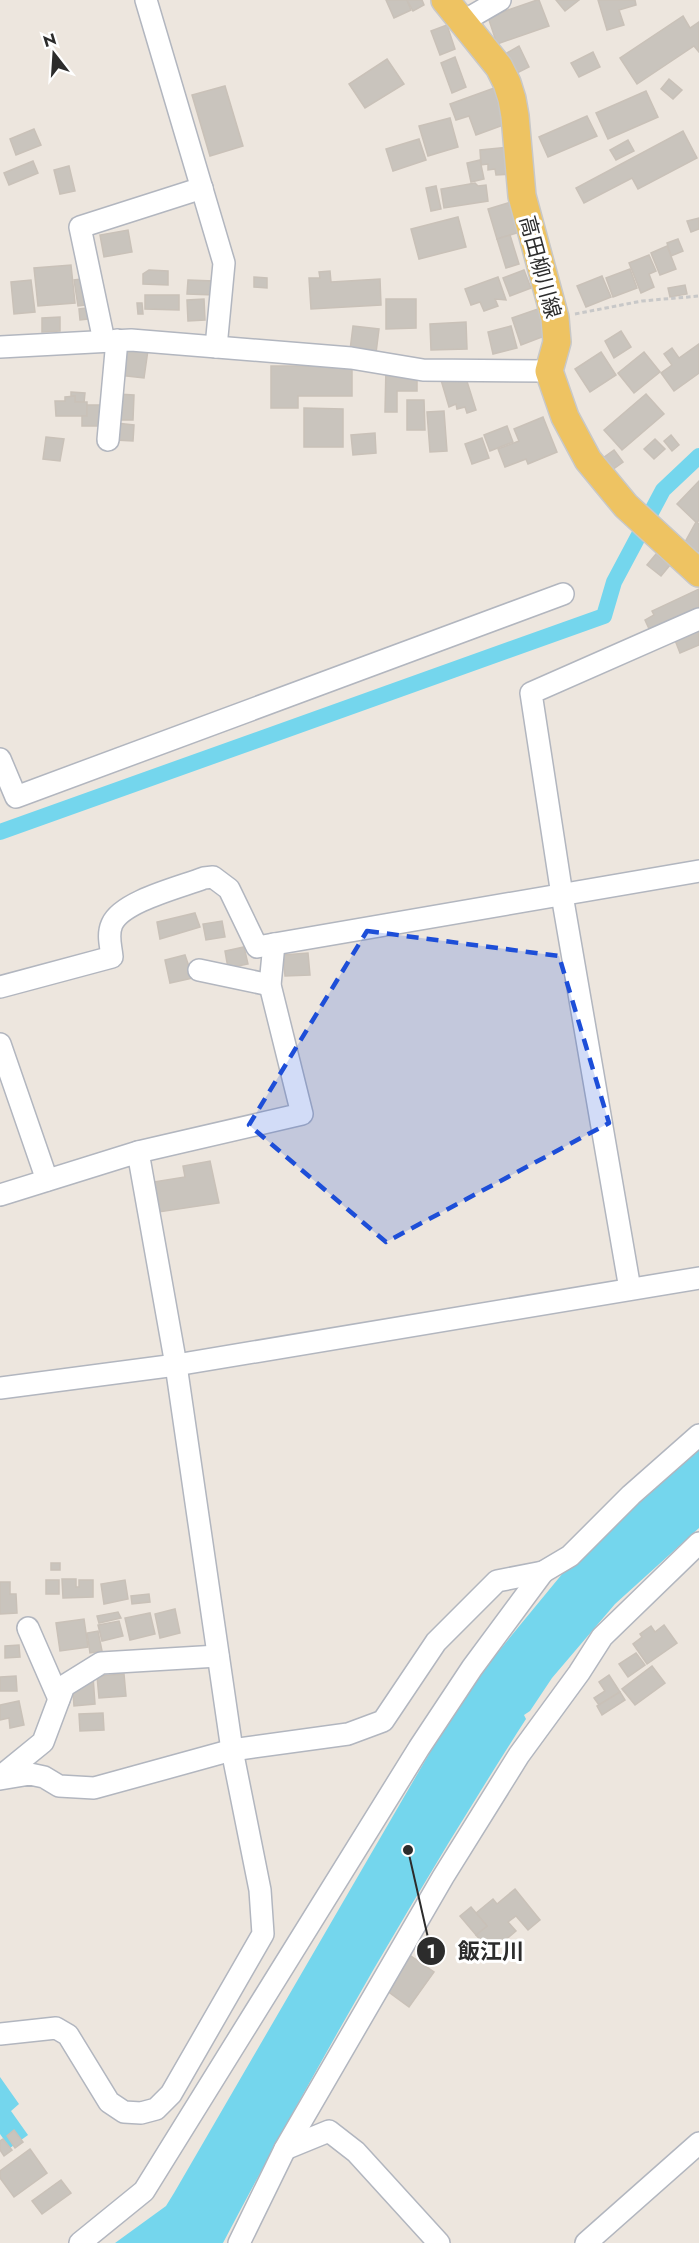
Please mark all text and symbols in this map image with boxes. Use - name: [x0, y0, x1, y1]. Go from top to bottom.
- north arrow: [24, 24, 84, 84]
- text: N: [40, 27, 59, 53]
- street label: 高田柳川線: [512, 212, 568, 322]
- callout: 飯江川: [416, 1931, 536, 1971]
- text: 飯江川: [457, 1935, 524, 1967]
- text: 1: [426, 1939, 436, 1965]

